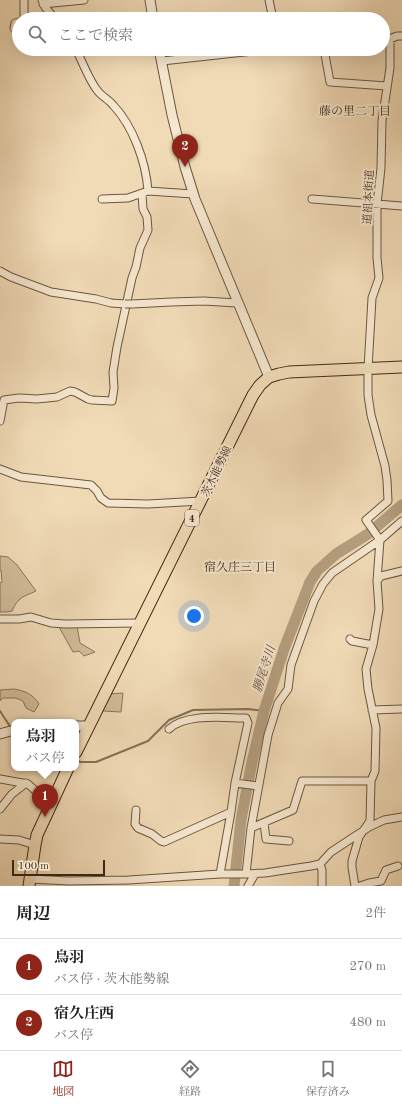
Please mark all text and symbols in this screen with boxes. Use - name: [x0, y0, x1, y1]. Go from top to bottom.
- search box: [12, 12, 390, 56]
- icon: search: [26, 23, 48, 45]
- text: ここで検索: [58, 29, 133, 44]
- district label: 藤の里二丁目: [319, 104, 391, 118]
- pin: 2: [172, 134, 198, 167]
- street label: 道祖本街道: [361, 169, 376, 225]
- street label: 茨木能勢線: [199, 444, 234, 499]
- road number: 4: [185, 510, 199, 526]
- district label: 宿久庄三丁目: [204, 560, 276, 574]
- your location: [184, 606, 204, 626]
- water label: 勝尾寺川: [250, 642, 279, 694]
- popup: [11, 719, 79, 771]
- text: 鳥羽: [25, 730, 56, 745]
- text: バス停: [25, 752, 65, 765]
- pin: 1: [32, 784, 58, 817]
- scale bar: [12, 858, 105, 877]
- text: 100 m: [18, 861, 49, 872]
- text: 周辺: [16, 906, 50, 923]
- text: 2件: [365, 907, 386, 920]
- text: 鳥羽: [54, 951, 84, 966]
- text: 1: [25, 960, 33, 973]
- text: 270 m: [349, 960, 386, 973]
- text: バス停 · 茨木能勢線: [54, 973, 169, 986]
- text: 宿久庄西: [54, 1007, 114, 1022]
- text: 2: [25, 1016, 33, 1029]
- text: 480 m: [349, 1016, 386, 1029]
- text: バス停: [54, 1029, 93, 1042]
- tab: 地図: [52, 1058, 74, 1100]
- tab: 経路: [179, 1058, 201, 1100]
- tab: 保存済み: [306, 1058, 350, 1100]

